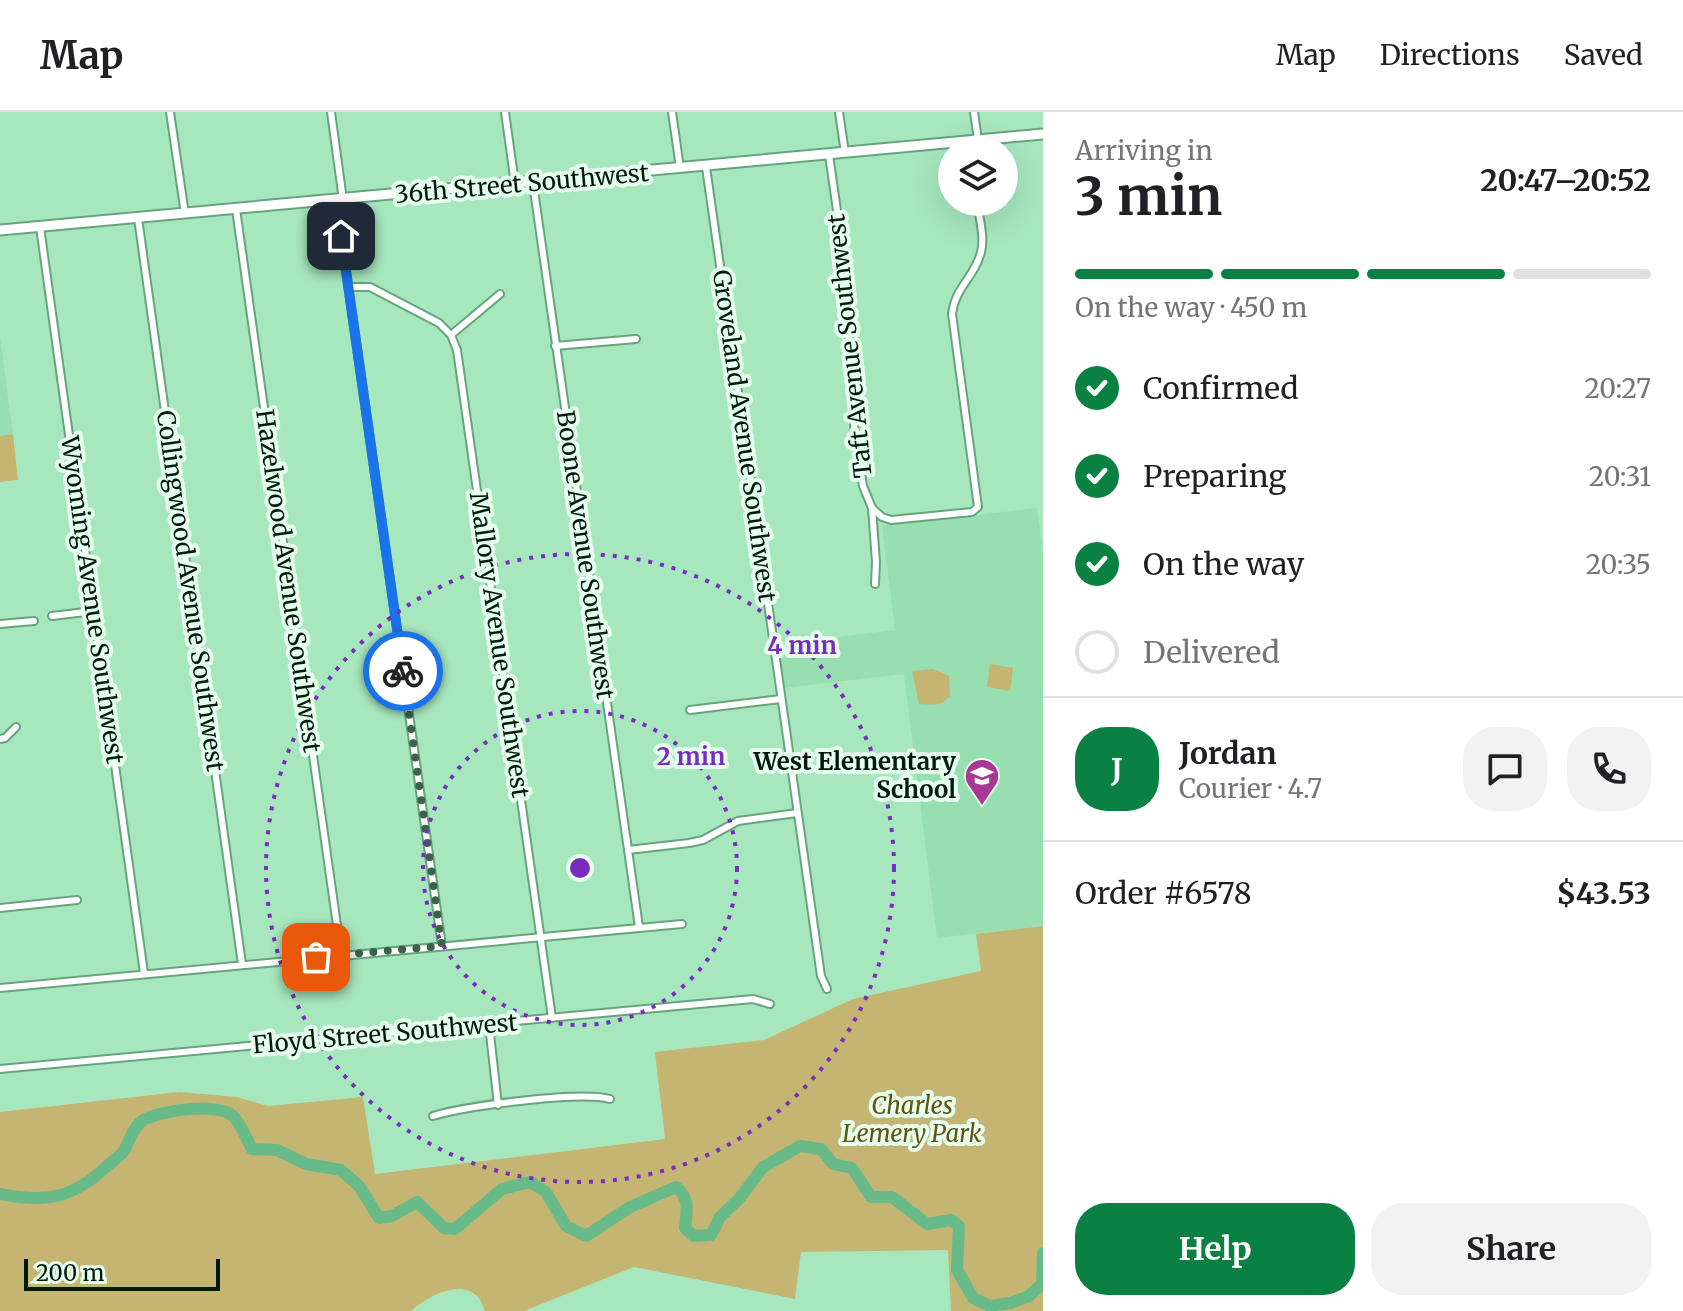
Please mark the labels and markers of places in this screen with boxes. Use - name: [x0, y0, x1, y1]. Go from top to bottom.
- pin: [307, 202, 375, 270]
- place label: West Elementary School: [752, 746, 957, 805]
- school or university icon: West Elementary School: [963, 757, 1001, 807]
- centre of rings: [566, 854, 594, 882]
- pin: [282, 923, 350, 991]

